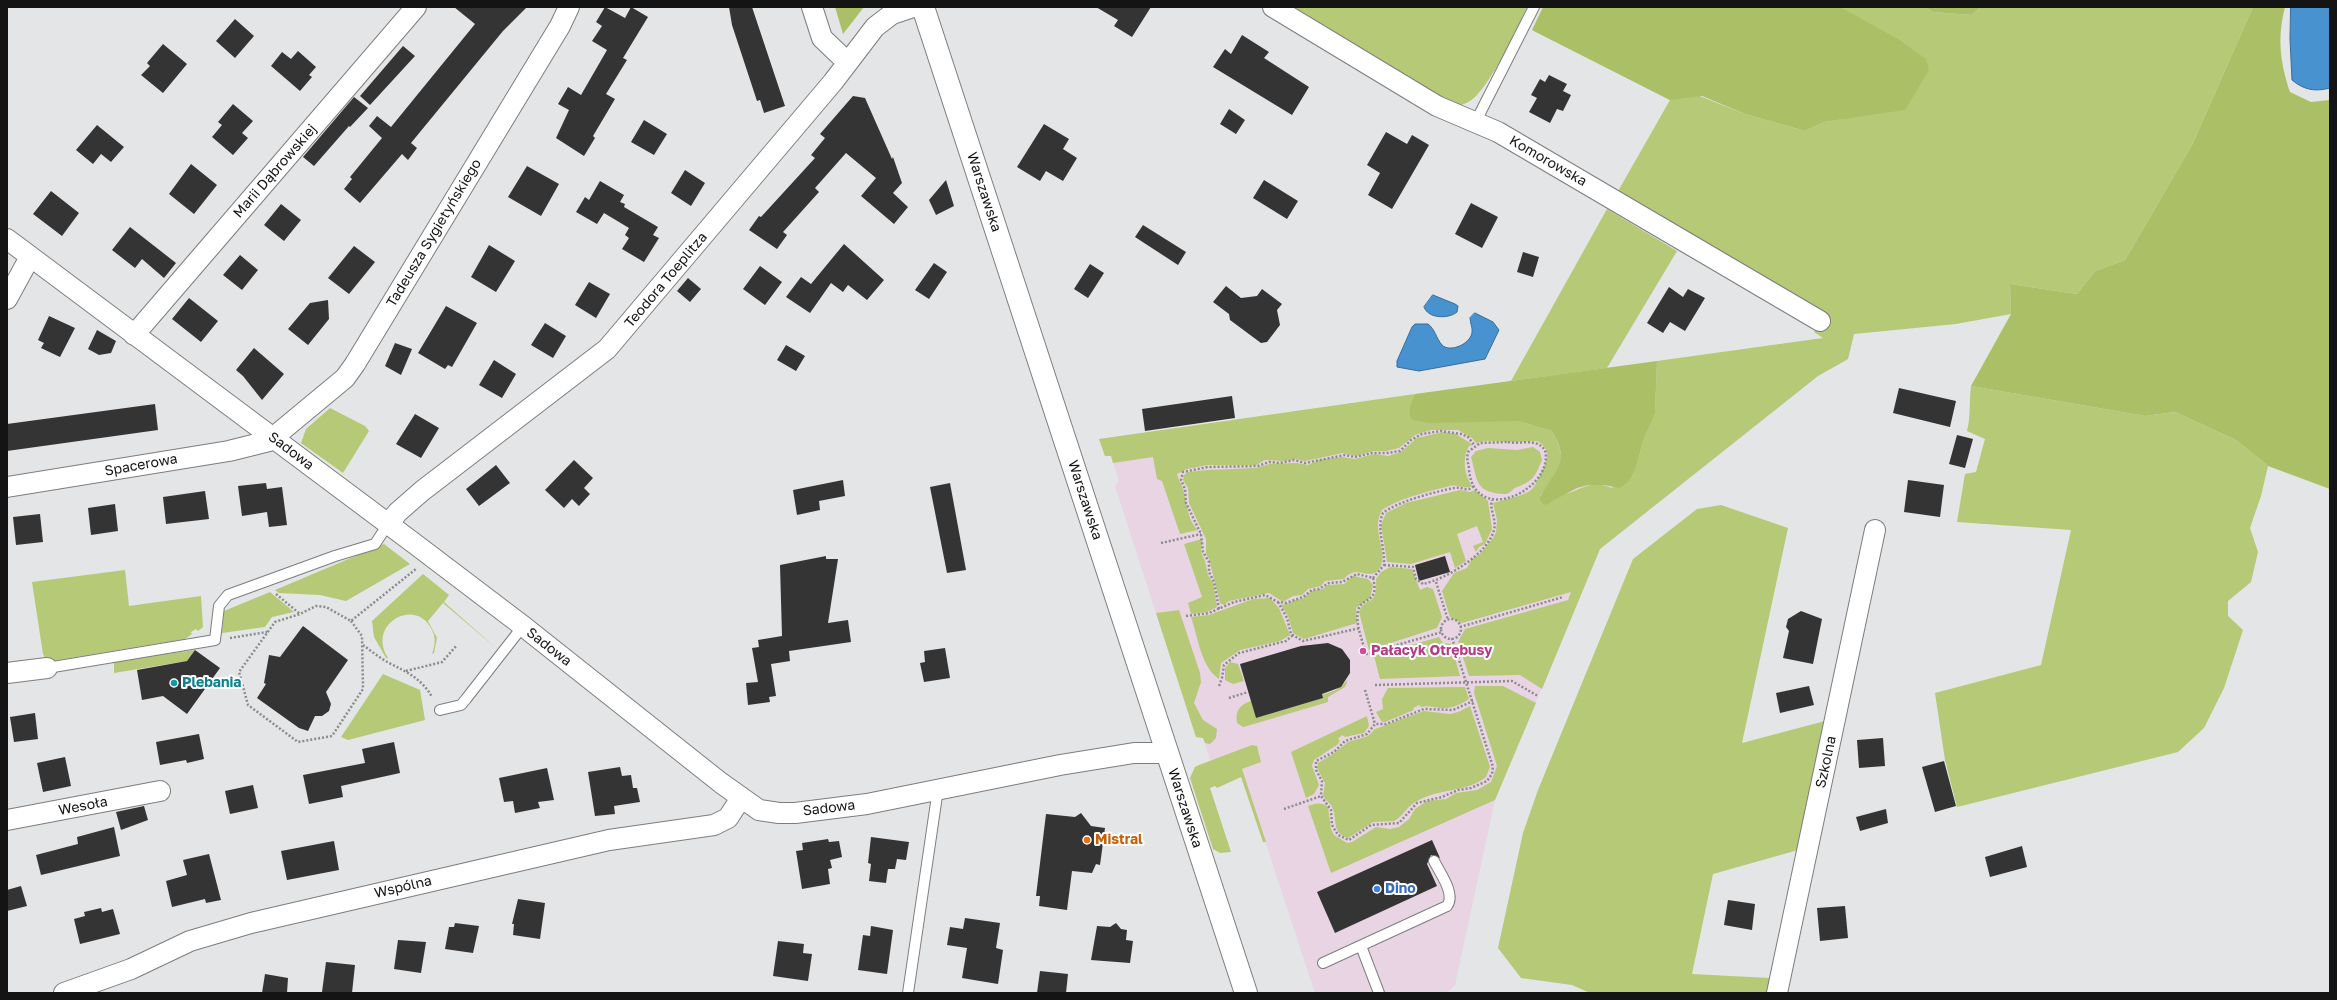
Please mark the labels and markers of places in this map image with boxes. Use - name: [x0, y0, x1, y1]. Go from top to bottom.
- place label: Pałacyk Otrębusy: [1371, 643, 1492, 659]
- marker: Pałacyk Otrębusy: [1358, 646, 1368, 656]
- place label: Plebania: [182, 675, 241, 691]
- marker: Plebania: [169, 678, 179, 688]
- place label: Mistral: [1095, 832, 1143, 848]
- marker: Mistral: [1082, 835, 1092, 845]
- place label: Dino: [1385, 881, 1416, 897]
- marker: Dino: [1372, 884, 1382, 894]

